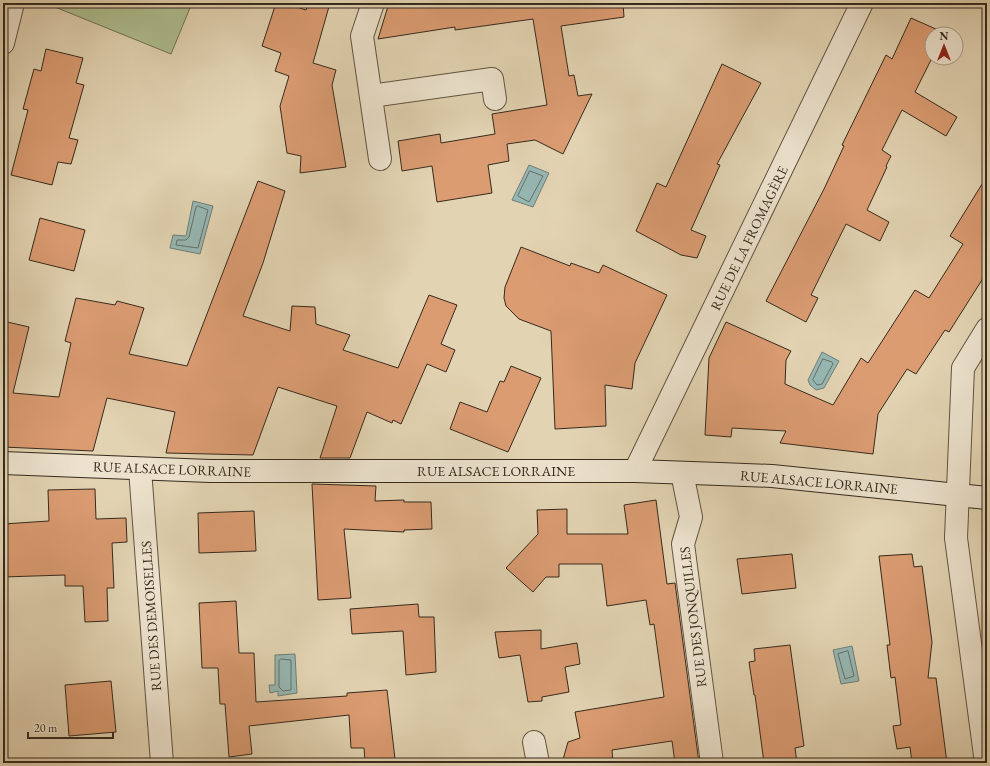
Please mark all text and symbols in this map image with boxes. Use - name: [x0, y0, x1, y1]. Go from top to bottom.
- north arrow: [924, 26, 964, 66]
- text: N: [940, 29, 949, 43]
- street label: RUE DE LA FROMAGÈRE: [706, 163, 792, 313]
- street label: RUE ALSACE LORRAINE: [93, 457, 251, 481]
- street label: RUE ALSACE LORRAINE: [417, 462, 575, 480]
- street label: RUE ALSACE LORRAINE: [739, 466, 899, 498]
- street label: RUE DES DEMOISELLES: [137, 540, 165, 692]
- street label: RUE DES JONQUILLES: [675, 546, 711, 688]
- scale bar: [28, 714, 113, 740]
- text: 20 m: [34, 720, 58, 736]

